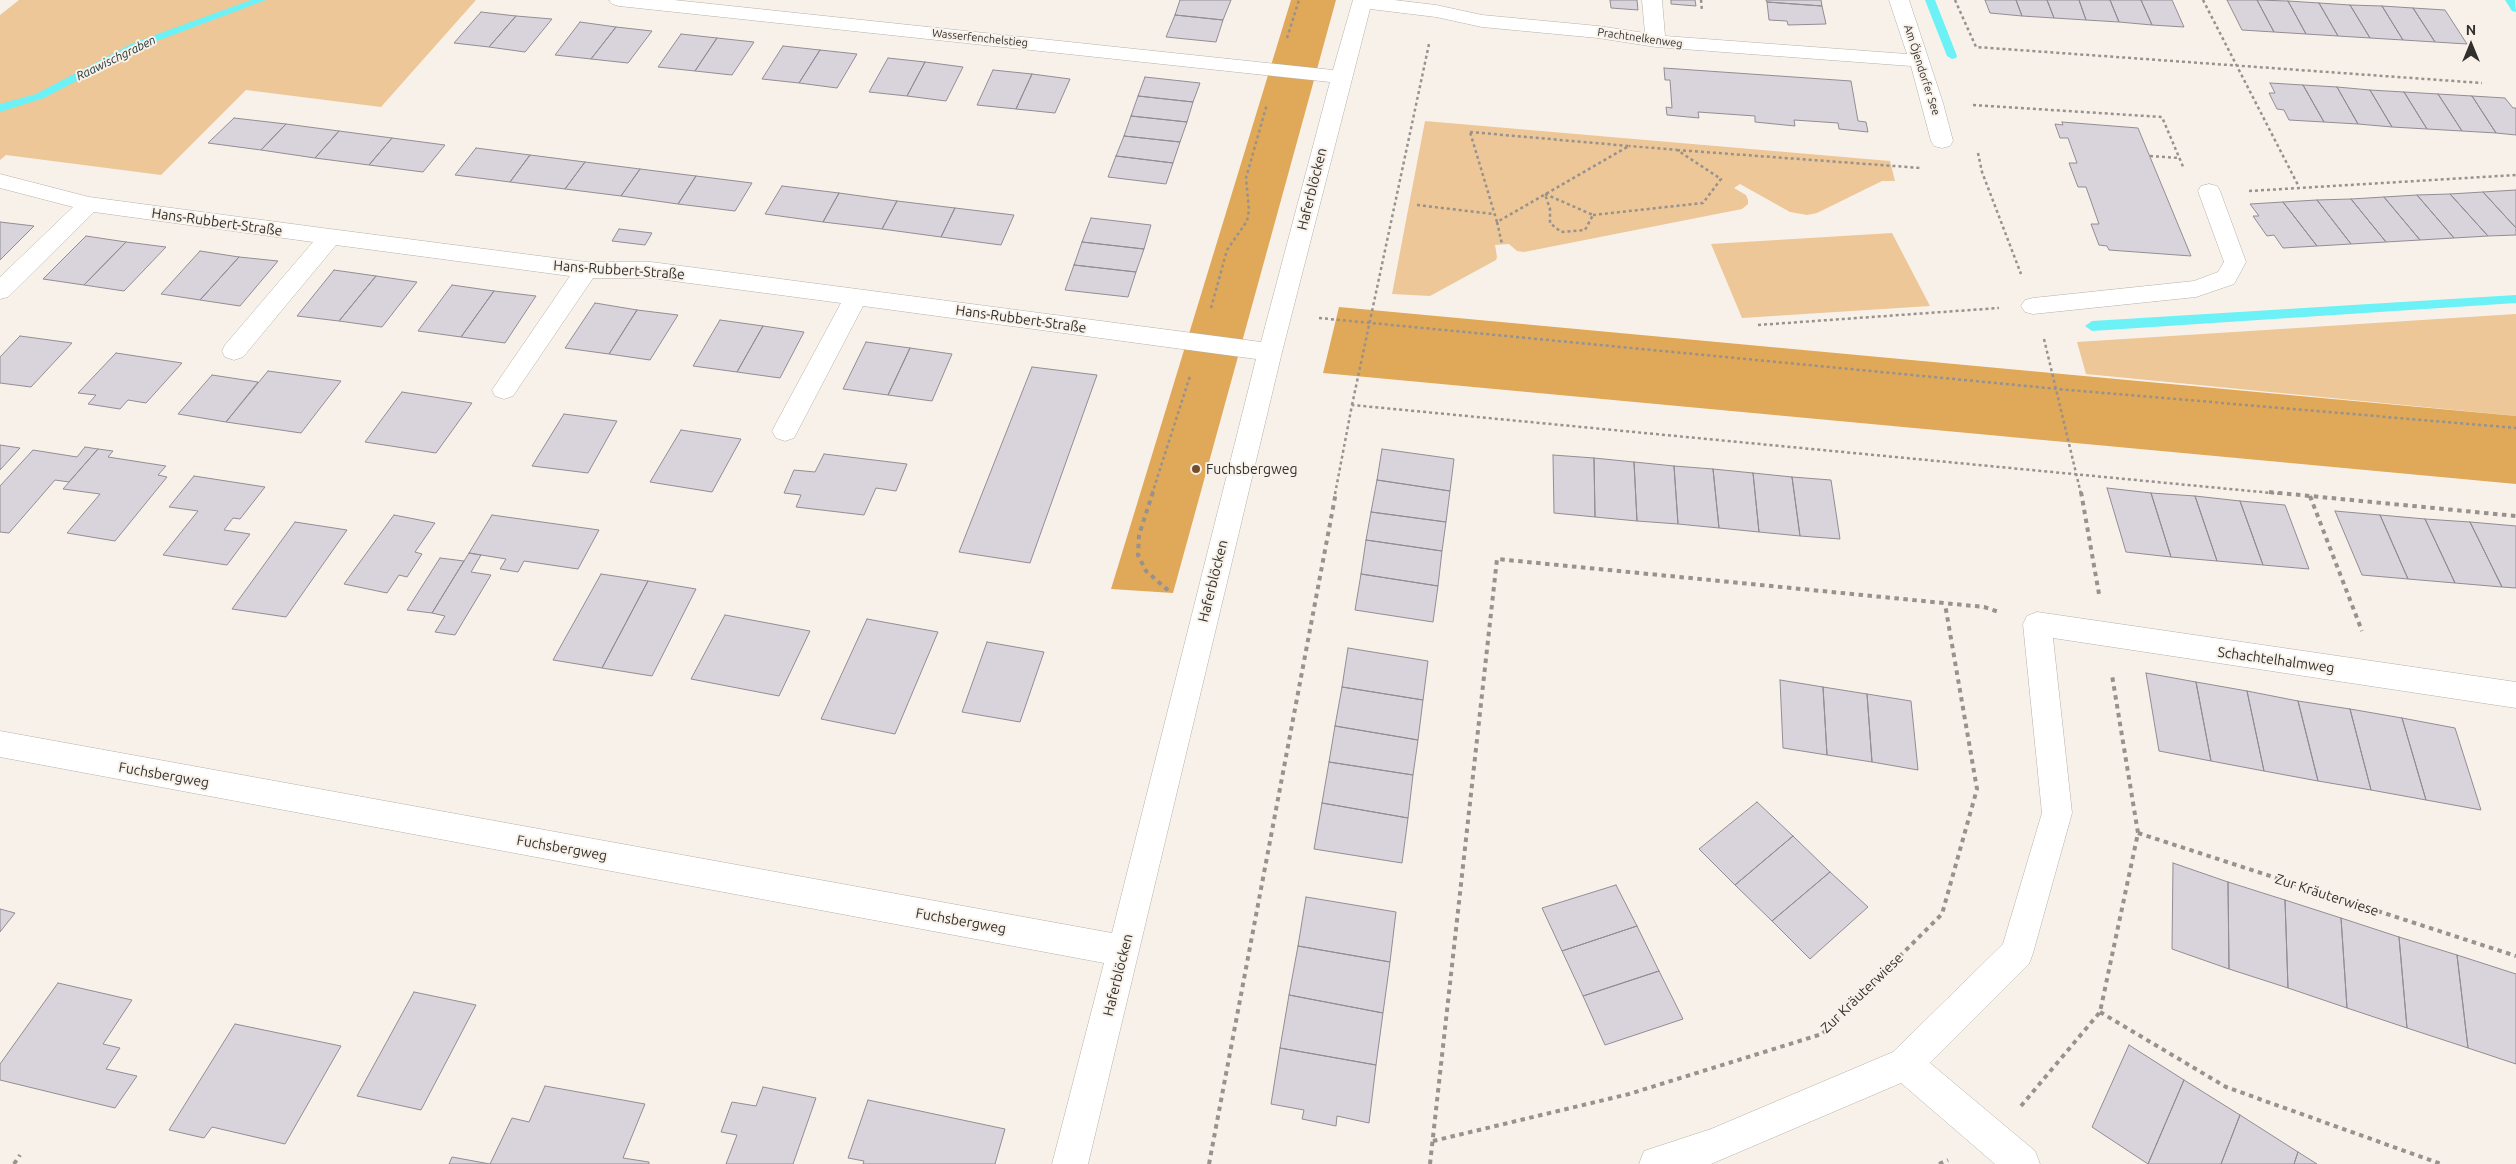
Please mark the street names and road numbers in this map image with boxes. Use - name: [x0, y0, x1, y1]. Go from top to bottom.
- street label: Am Öjendorfer See: [1901, 23, 1943, 117]
- street label: Prachtnelkenweg: [1597, 25, 1683, 51]
- street label: Wasserfenchelstieg: [931, 26, 1029, 50]
- street label: Haferblöcken: [1294, 146, 1330, 232]
- street label: Hans-Rubbert-Straße: [151, 205, 283, 239]
- street label: Hans-Rubbert-Straße: [553, 257, 685, 283]
- street label: Hans-Rubbert-Straße: [955, 302, 1087, 336]
- street label: Haferblöcken: [1195, 538, 1231, 624]
- street label: Schachtelhalmweg: [2216, 643, 2336, 677]
- street label: Fuchsbergweg: [117, 759, 211, 791]
- street label: Fuchsbergweg: [515, 832, 609, 864]
- street label: Zur Kräuterwiese: [2273, 870, 2381, 920]
- street label: Fuchsbergweg: [914, 905, 1008, 937]
- street label: Haferblöcken: [1100, 932, 1136, 1018]
- street label: Zur Kräuterwiese: [1817, 949, 1907, 1037]

